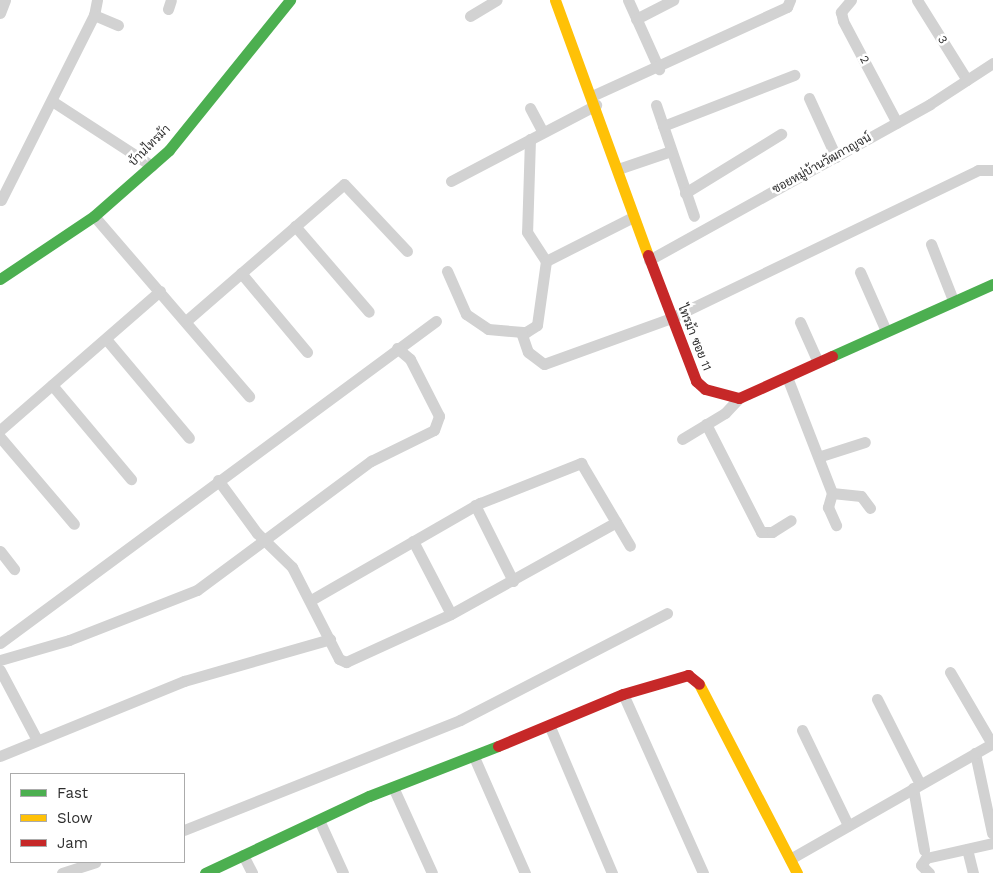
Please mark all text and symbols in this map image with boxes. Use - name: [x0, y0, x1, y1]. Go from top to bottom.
- street label: 3: [934, 33, 950, 47]
- street label: 2: [856, 54, 872, 66]
- street label: บ้านไทรม้า: [126, 122, 174, 170]
- street label: ซอยหมู่บ้านวัฒกาญจน์: [770, 131, 874, 197]
- street label: ไทรม้า ซอย 11: [674, 303, 714, 373]
- legend: [10, 773, 185, 863]
- text: Fast: [57, 784, 88, 802]
- text: Slow: [57, 809, 93, 827]
- text: Jam: [57, 834, 88, 852]

